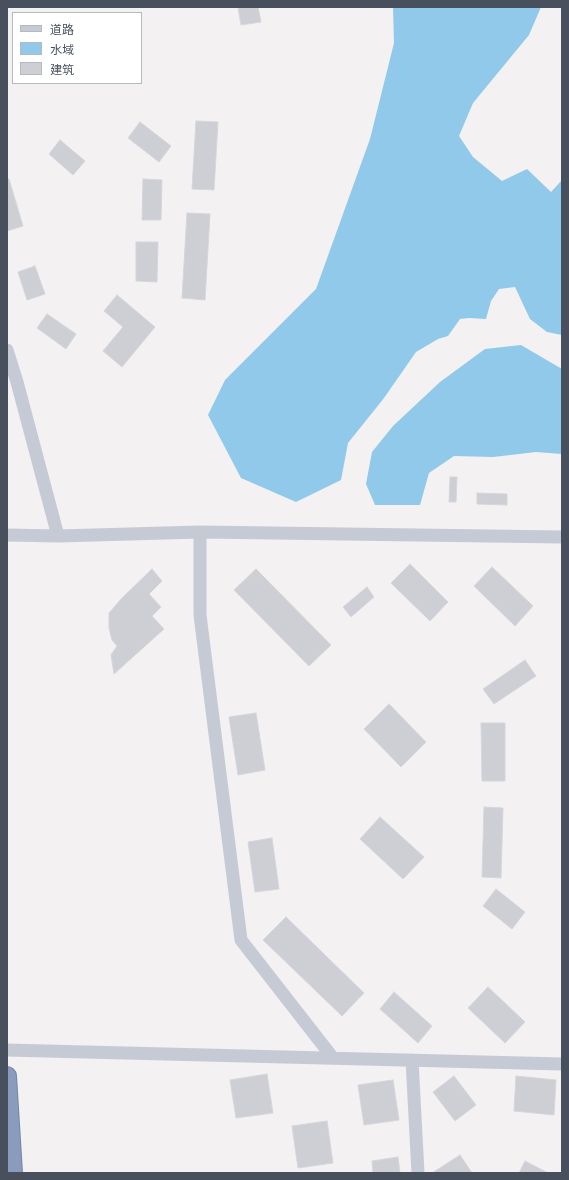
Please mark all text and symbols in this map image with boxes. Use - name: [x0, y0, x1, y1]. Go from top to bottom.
- legend: [12, 12, 142, 84]
- text: 道路: [50, 22, 74, 37]
- text: 水域: [50, 42, 74, 57]
- text: 建筑: [50, 62, 74, 77]

